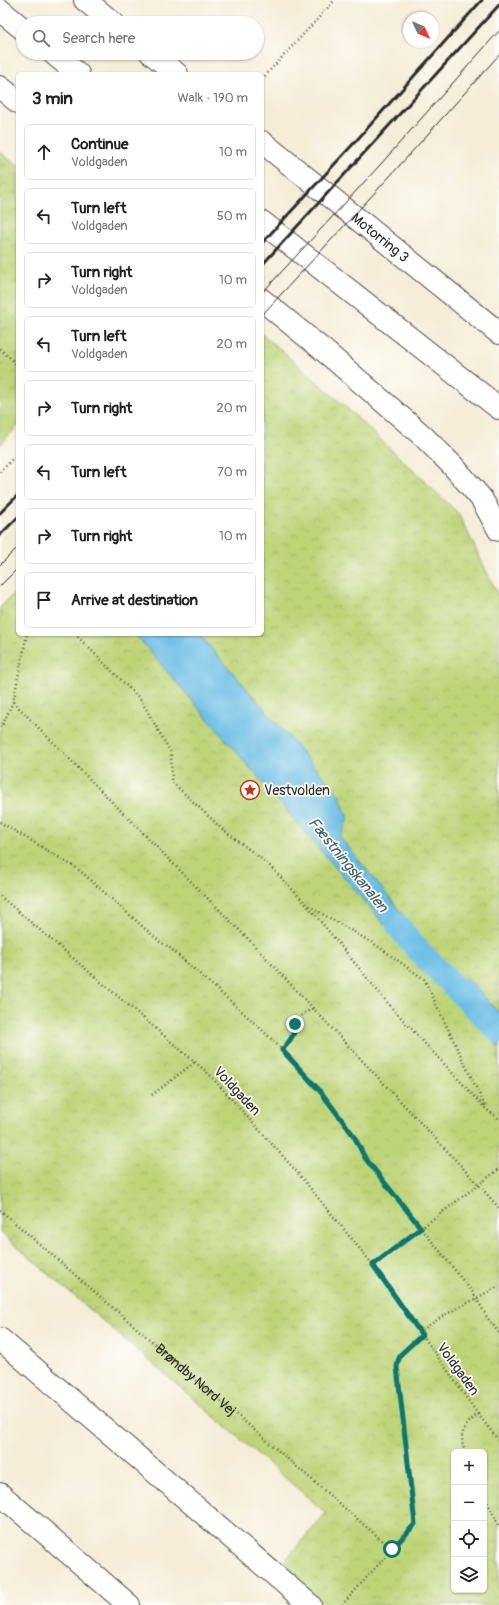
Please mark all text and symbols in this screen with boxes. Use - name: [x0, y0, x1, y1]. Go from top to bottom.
- north arrow: [403, 12, 439, 48]
- search box: [16, 16, 264, 60]
- icon: search: [30, 27, 52, 49]
- text: Search here: [62, 29, 135, 48]
- text: 3 min: [32, 88, 73, 109]
- text: Walk · 190 m: [177, 90, 248, 106]
- text: Continue: [71, 135, 129, 154]
- icon: ahead: [33, 141, 55, 163]
- text: 10 m: [219, 144, 247, 160]
- text: Voldgaden: [71, 154, 128, 170]
- text: Turn left: [71, 199, 127, 218]
- icon: left: [33, 205, 55, 227]
- text: 50 m: [217, 208, 247, 224]
- street label: Motorring 3: [348, 209, 413, 266]
- text: Voldgaden: [71, 218, 128, 234]
- text: Turn right: [71, 263, 132, 282]
- icon: right: [33, 269, 55, 291]
- text: 10 m: [219, 272, 247, 288]
- text: Voldgaden: [71, 282, 128, 298]
- text: Turn left: [71, 327, 127, 346]
- icon: left: [33, 333, 55, 355]
- text: 20 m: [216, 336, 247, 352]
- text: Voldgaden: [71, 346, 128, 362]
- icon: right: [33, 397, 55, 419]
- text: Turn right: [71, 399, 132, 418]
- text: 20 m: [216, 400, 247, 416]
- icon: left: [33, 461, 55, 483]
- text: Turn left: [71, 463, 127, 482]
- text: 70 m: [217, 464, 247, 480]
- icon: right: [33, 525, 55, 547]
- text: Turn right: [71, 527, 132, 546]
- text: 10 m: [219, 528, 247, 544]
- icon: arrive: [33, 589, 55, 611]
- text: Arrive at destination: [71, 591, 198, 610]
- place icon: Vestvolden: [239, 779, 261, 801]
- place label: Vestvolden: [264, 782, 330, 799]
- water label: Fæstningskanalen: [304, 814, 393, 917]
- route end: [286, 1015, 304, 1033]
- street label: Voldgaden: [210, 1063, 264, 1119]
- street label: Voldgaden: [433, 1339, 483, 1399]
- street label: Brøndby Nord Vej: [152, 1340, 240, 1419]
- map controls: [451, 1449, 487, 1593]
- button: +: [451, 1449, 487, 1485]
- button: −: [451, 1485, 487, 1521]
- button: locate: [451, 1521, 487, 1557]
- route start: [383, 1540, 401, 1558]
- button: layers: [451, 1557, 487, 1593]

